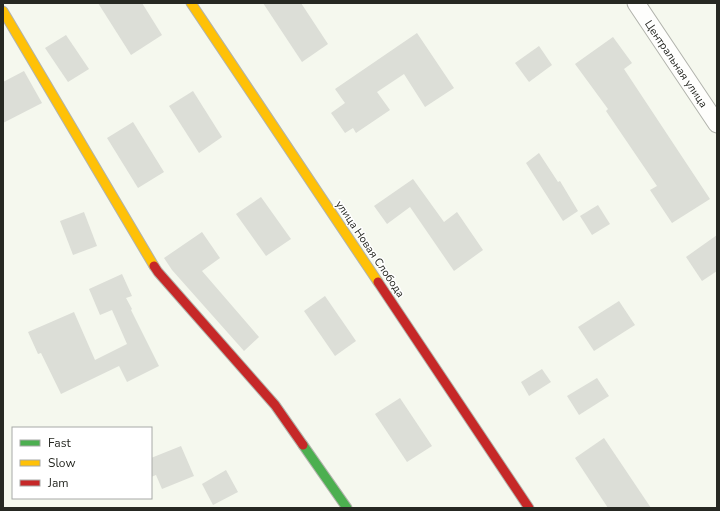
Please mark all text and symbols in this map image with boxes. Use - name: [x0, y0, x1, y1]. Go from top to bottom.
- street label: Центральная улица: [641, 17, 711, 111]
- street label: улица Новая Слобода: [332, 198, 408, 300]
- legend: [12, 427, 152, 499]
- text: Fast: [48, 435, 71, 451]
- text: Slow: [48, 455, 76, 471]
- text: Jam: [47, 475, 69, 491]

